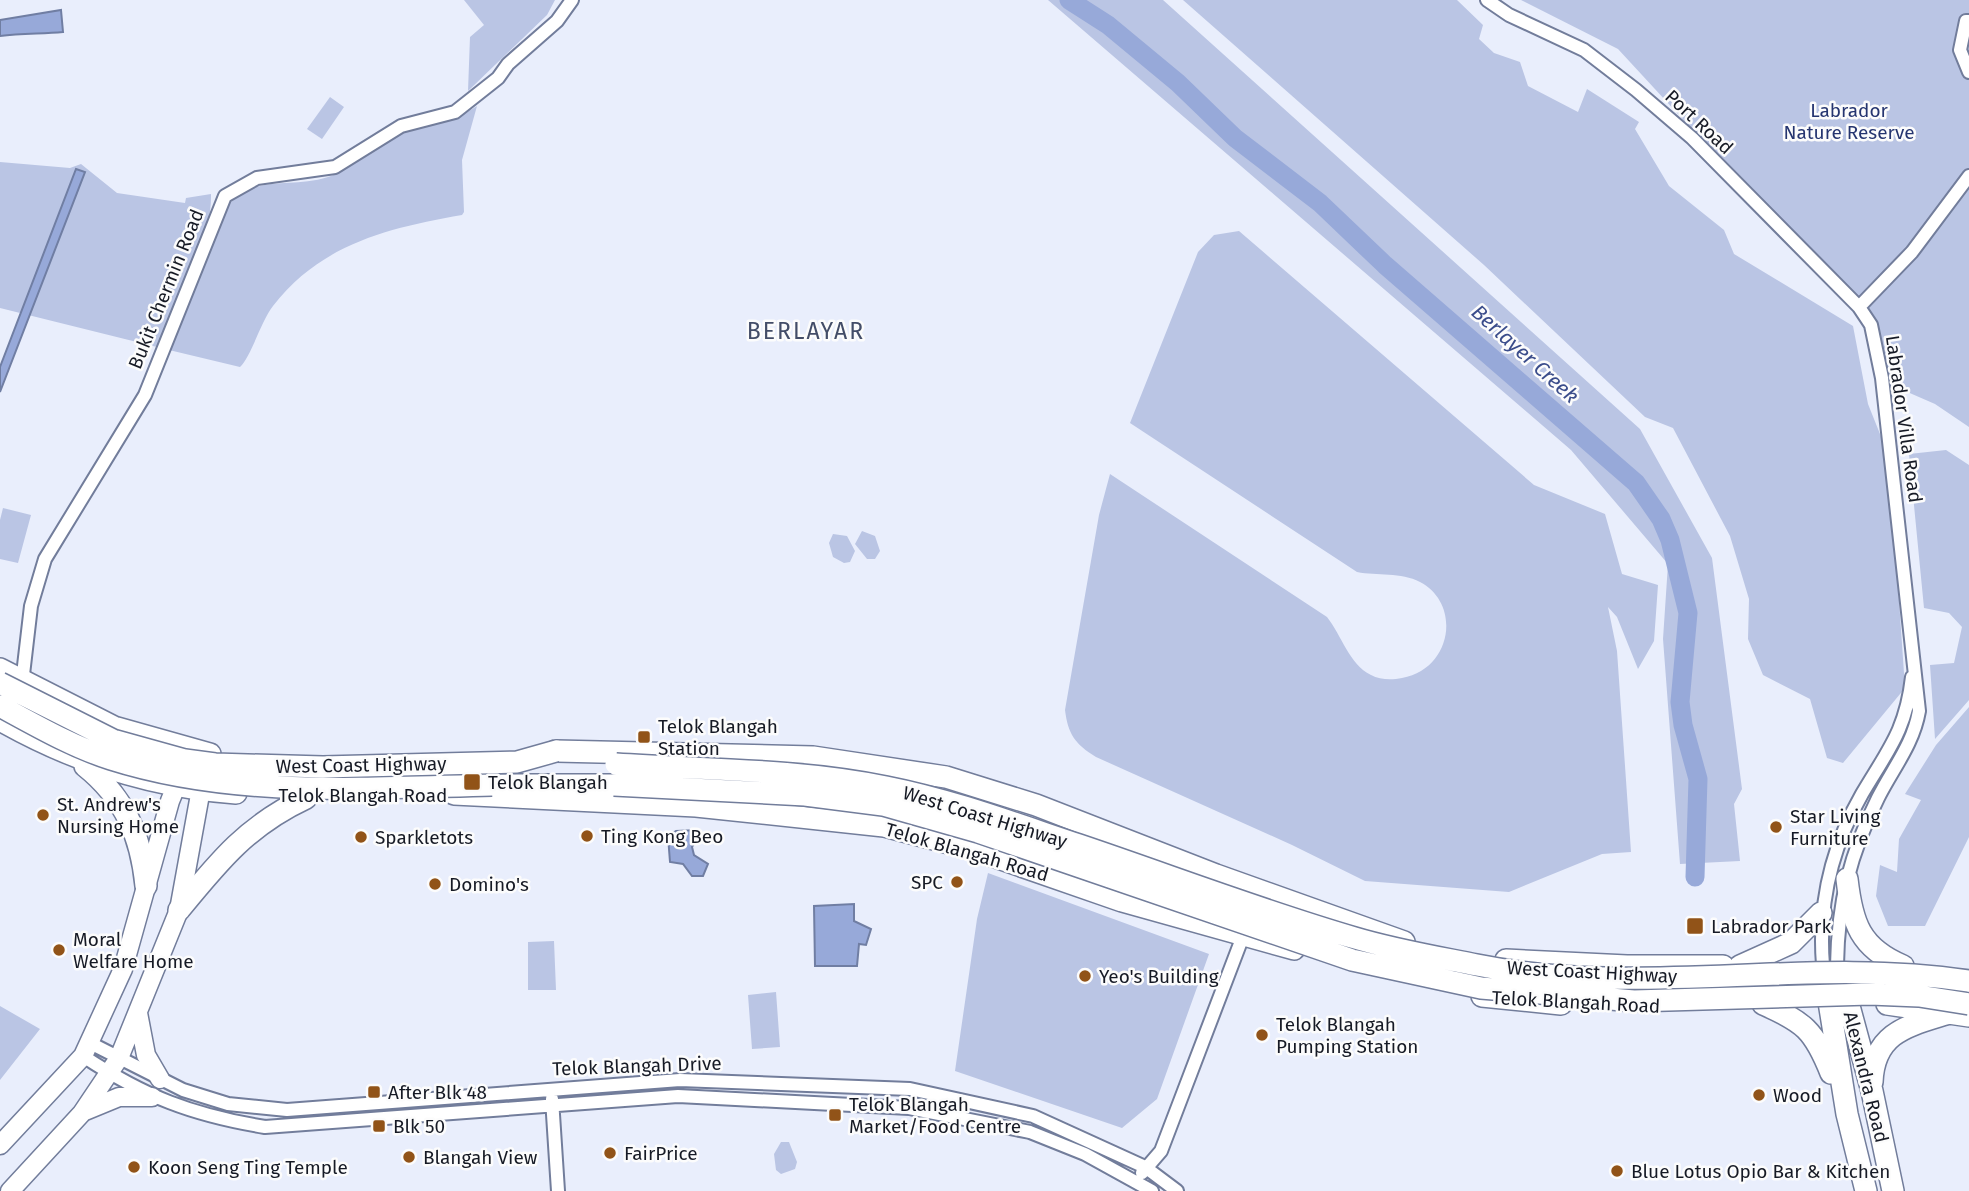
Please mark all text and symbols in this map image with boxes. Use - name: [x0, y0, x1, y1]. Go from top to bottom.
- street label: Port Road: [1660, 85, 1738, 159]
- park label: Labrador Nature Reserve: [1783, 99, 1915, 144]
- street label: Bukit Chermin Road: [123, 206, 209, 372]
- water label: Berlayer Creek: [1466, 299, 1584, 409]
- district label: BERLAYAR: [747, 317, 865, 345]
- street label: Labrador Villa Road: [1881, 334, 1927, 504]
- place label: Telok Blangah Station: [658, 715, 778, 760]
- marker: Telok Blangah Station: [636, 729, 652, 745]
- street label: West Coast Highway: [275, 752, 447, 778]
- place label: Telok Blangah: [488, 771, 608, 794]
- marker: Telok Blangah: [462, 772, 482, 792]
- street label: West Coast Highway: [900, 781, 1071, 853]
- street label: Telok Blangah Road: [279, 784, 447, 807]
- place label: St. Andrew's Nursing Home: [57, 793, 179, 838]
- place label: Star Living Furniture: [1790, 805, 1880, 850]
- marker: St. Andrew's Nursing Home: [35, 807, 51, 823]
- street label: Telok Blangah Road: [883, 818, 1051, 886]
- marker: Star Living Furniture: [1768, 819, 1784, 835]
- place label: Ting Kong Beo: [601, 825, 723, 848]
- place label: Sparkletots: [375, 826, 473, 849]
- marker: Ting Kong Beo: [579, 828, 595, 844]
- marker: Sparkletots: [353, 829, 369, 845]
- place label: SPC: [911, 871, 943, 894]
- place label: Domino's: [449, 873, 529, 896]
- marker: SPC: [949, 874, 965, 890]
- marker: Domino's: [427, 876, 443, 892]
- place label: Labrador Park: [1711, 915, 1831, 938]
- marker: Labrador Park: [1685, 916, 1705, 936]
- place label: Moral Welfare Home: [73, 928, 194, 973]
- marker: Moral Welfare Home: [51, 942, 67, 958]
- street label: West Coast Highway: [1506, 956, 1679, 988]
- place label: Yeo's Building: [1099, 965, 1219, 988]
- marker: Yeo's Building: [1077, 968, 1093, 984]
- street label: Telok Blangah Road: [1491, 986, 1661, 1018]
- street label: Alexandra Road: [1839, 1009, 1893, 1145]
- place label: Telok Blangah Pumping Station: [1276, 1013, 1418, 1058]
- marker: Telok Blangah Pumping Station: [1254, 1027, 1270, 1043]
- street label: Telok Blangah Drive: [552, 1052, 722, 1080]
- place label: After Blk 48: [388, 1081, 487, 1104]
- marker: After Blk 48: [366, 1084, 382, 1100]
- place label: Wood: [1773, 1084, 1822, 1107]
- marker: Wood: [1751, 1087, 1767, 1103]
- place label: Telok Blangah Market/Food Centre: [849, 1093, 1021, 1138]
- marker: Telok Blangah Market/Food Centre: [827, 1107, 843, 1123]
- place label: Blk 50: [393, 1115, 445, 1138]
- marker: Blk 50: [371, 1118, 387, 1134]
- place label: FairPrice: [624, 1142, 698, 1165]
- marker: FairPrice: [602, 1145, 618, 1161]
- place label: Blangah View: [423, 1146, 538, 1169]
- marker: Blangah View: [401, 1149, 417, 1165]
- place label: Koon Seng Ting Temple: [148, 1156, 348, 1179]
- marker: Koon Seng Ting Temple: [126, 1159, 142, 1175]
- place label: Blue Lotus Opio Bar & Kitchen: [1631, 1160, 1890, 1183]
- marker: Blue Lotus Opio Bar & Kitchen: [1609, 1163, 1625, 1179]

